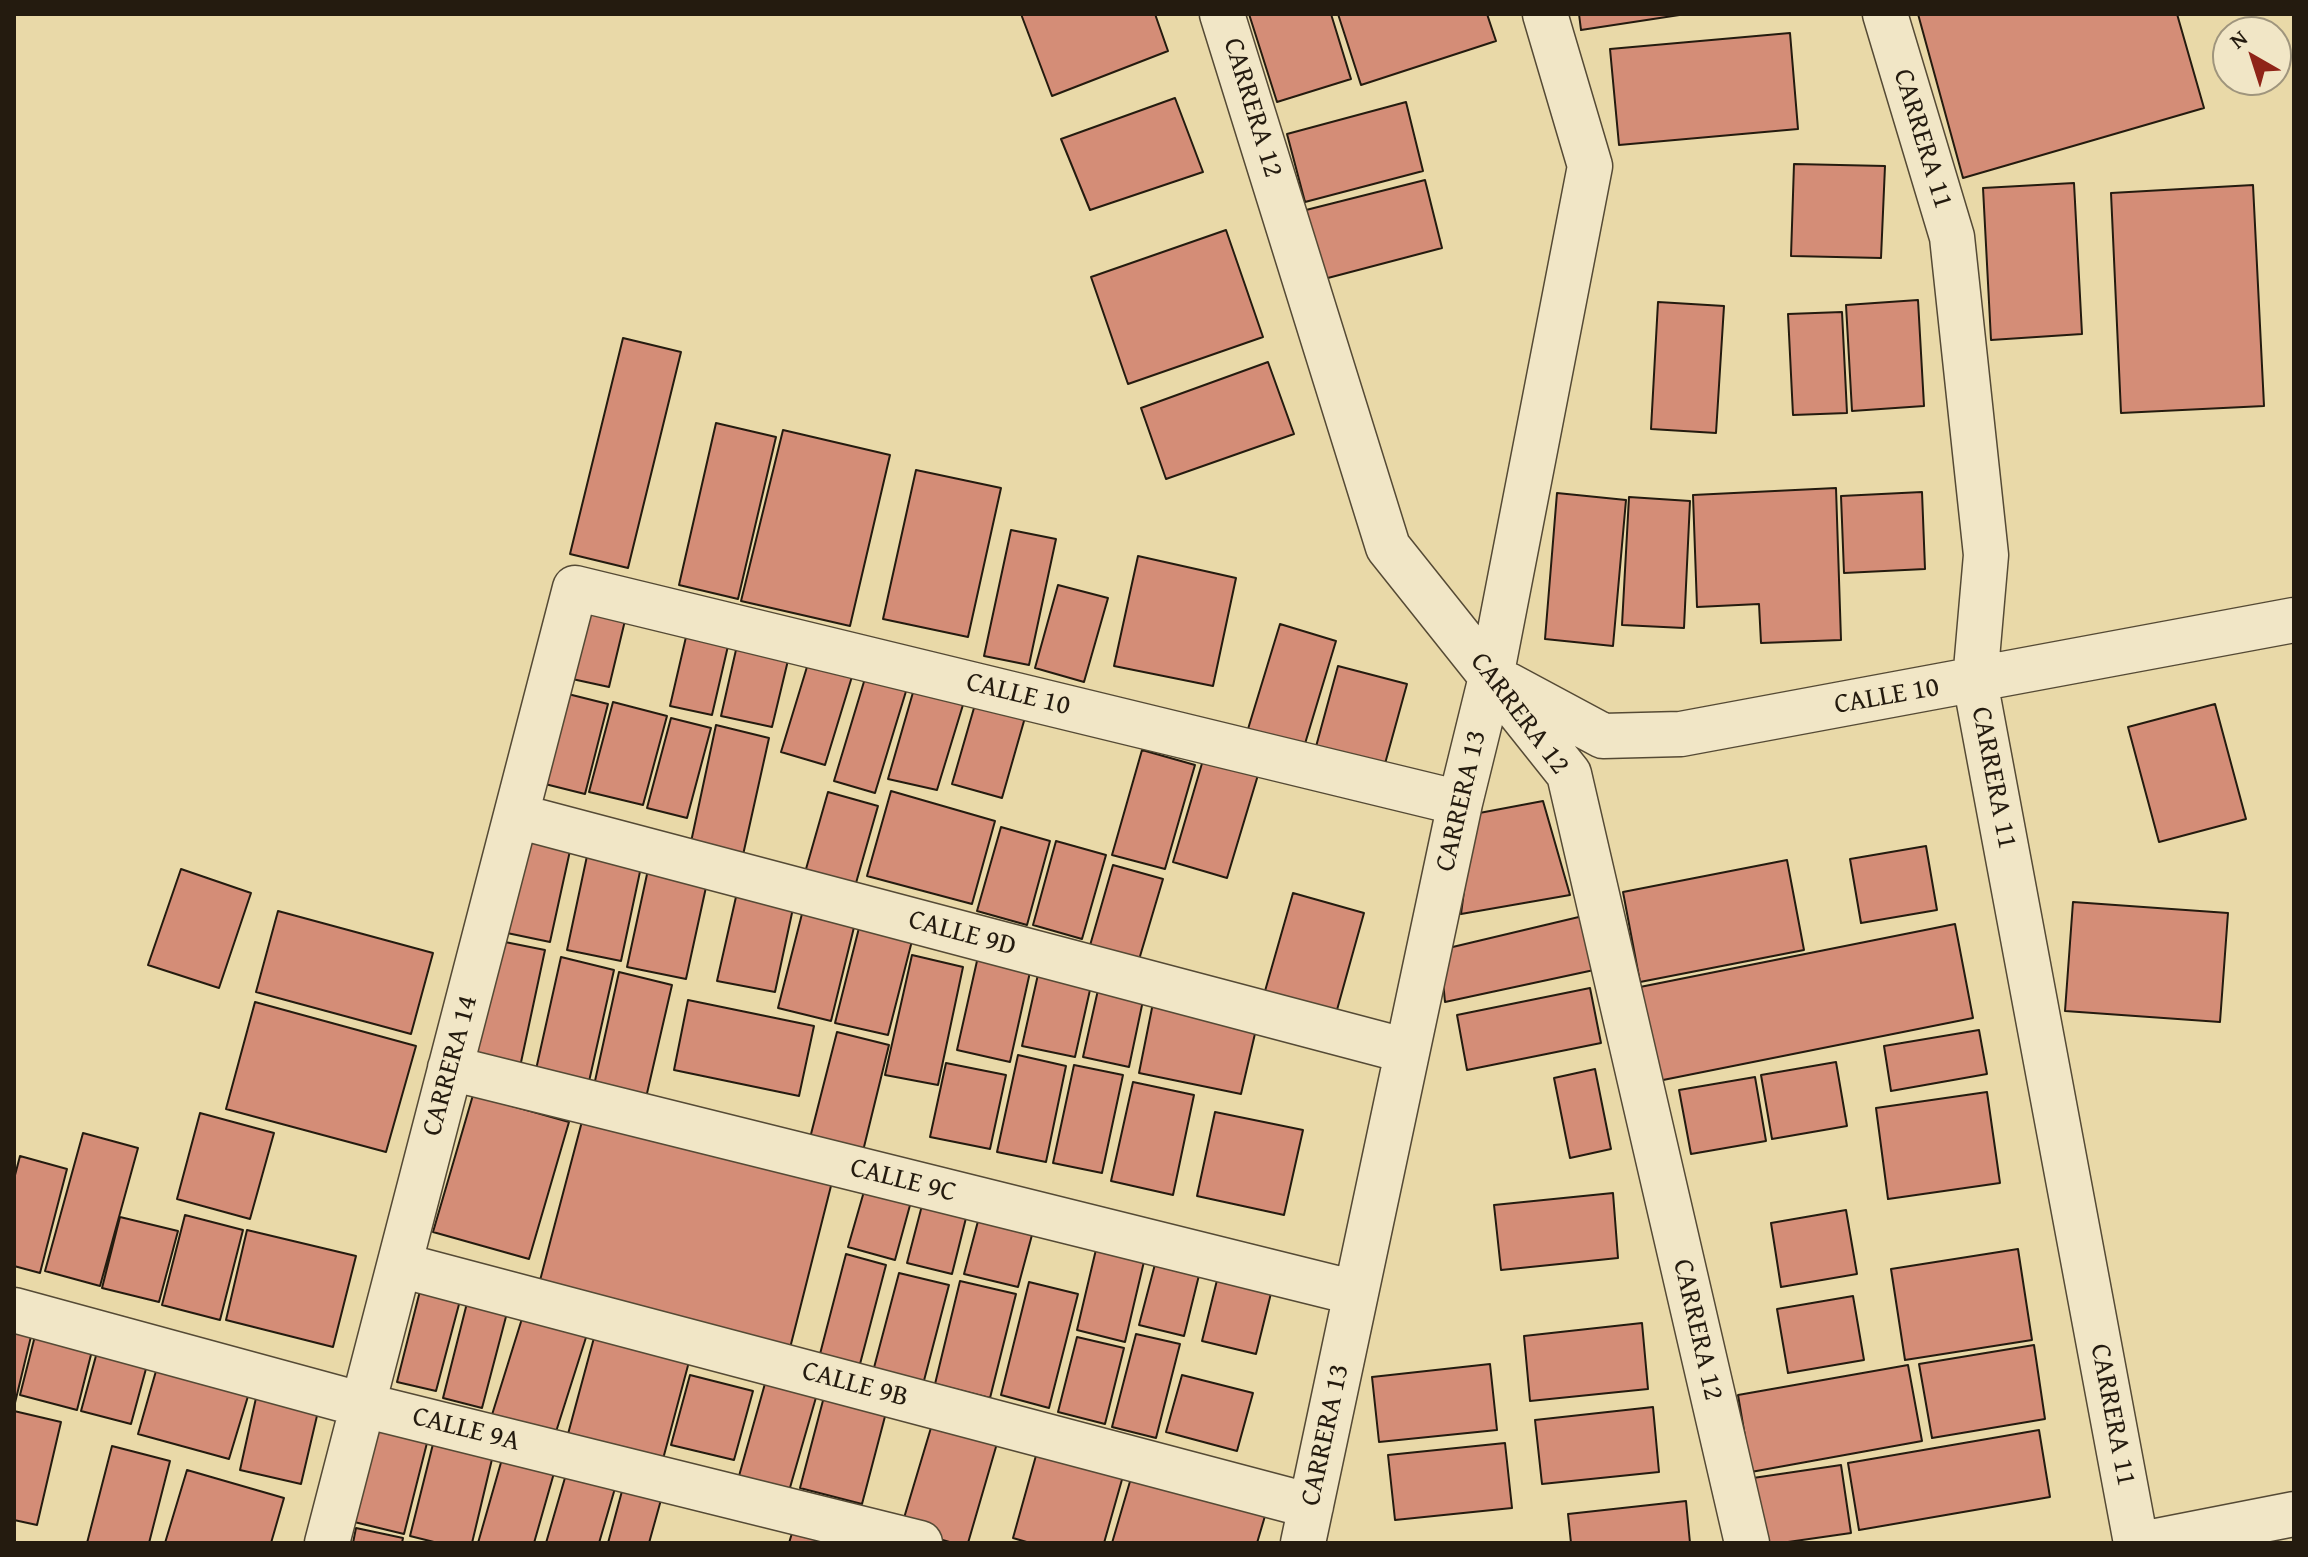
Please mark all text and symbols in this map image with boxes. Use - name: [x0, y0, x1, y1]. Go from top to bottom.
- north arrow: [2212, 16, 2292, 96]
- text: N: [2222, 22, 2254, 56]
- street label: CARRERA 12: [1215, 34, 1289, 182]
- street label: CARRERA 11: [1885, 65, 1959, 213]
- street label: CARRERA 12: [1462, 646, 1576, 782]
- street label: CALLE 10: [963, 666, 1073, 724]
- street label: CALLE 10: [1832, 671, 1942, 723]
- street label: CARRERA 11: [1963, 704, 2023, 852]
- street label: CARRERA 13: [1429, 727, 1495, 875]
- street label: CALLE 9D: [905, 904, 1019, 964]
- street label: CARRERA 14: [416, 992, 486, 1140]
- street label: CALLE 9C: [847, 1152, 959, 1210]
- street label: CARRERA 12: [1664, 1256, 1730, 1404]
- street label: CARRERA 11: [2082, 1341, 2142, 1489]
- street label: CALLE 9B: [798, 1355, 912, 1415]
- street label: CARRERA 13: [1295, 1361, 1357, 1509]
- street label: CALLE 9A: [409, 1400, 523, 1460]

